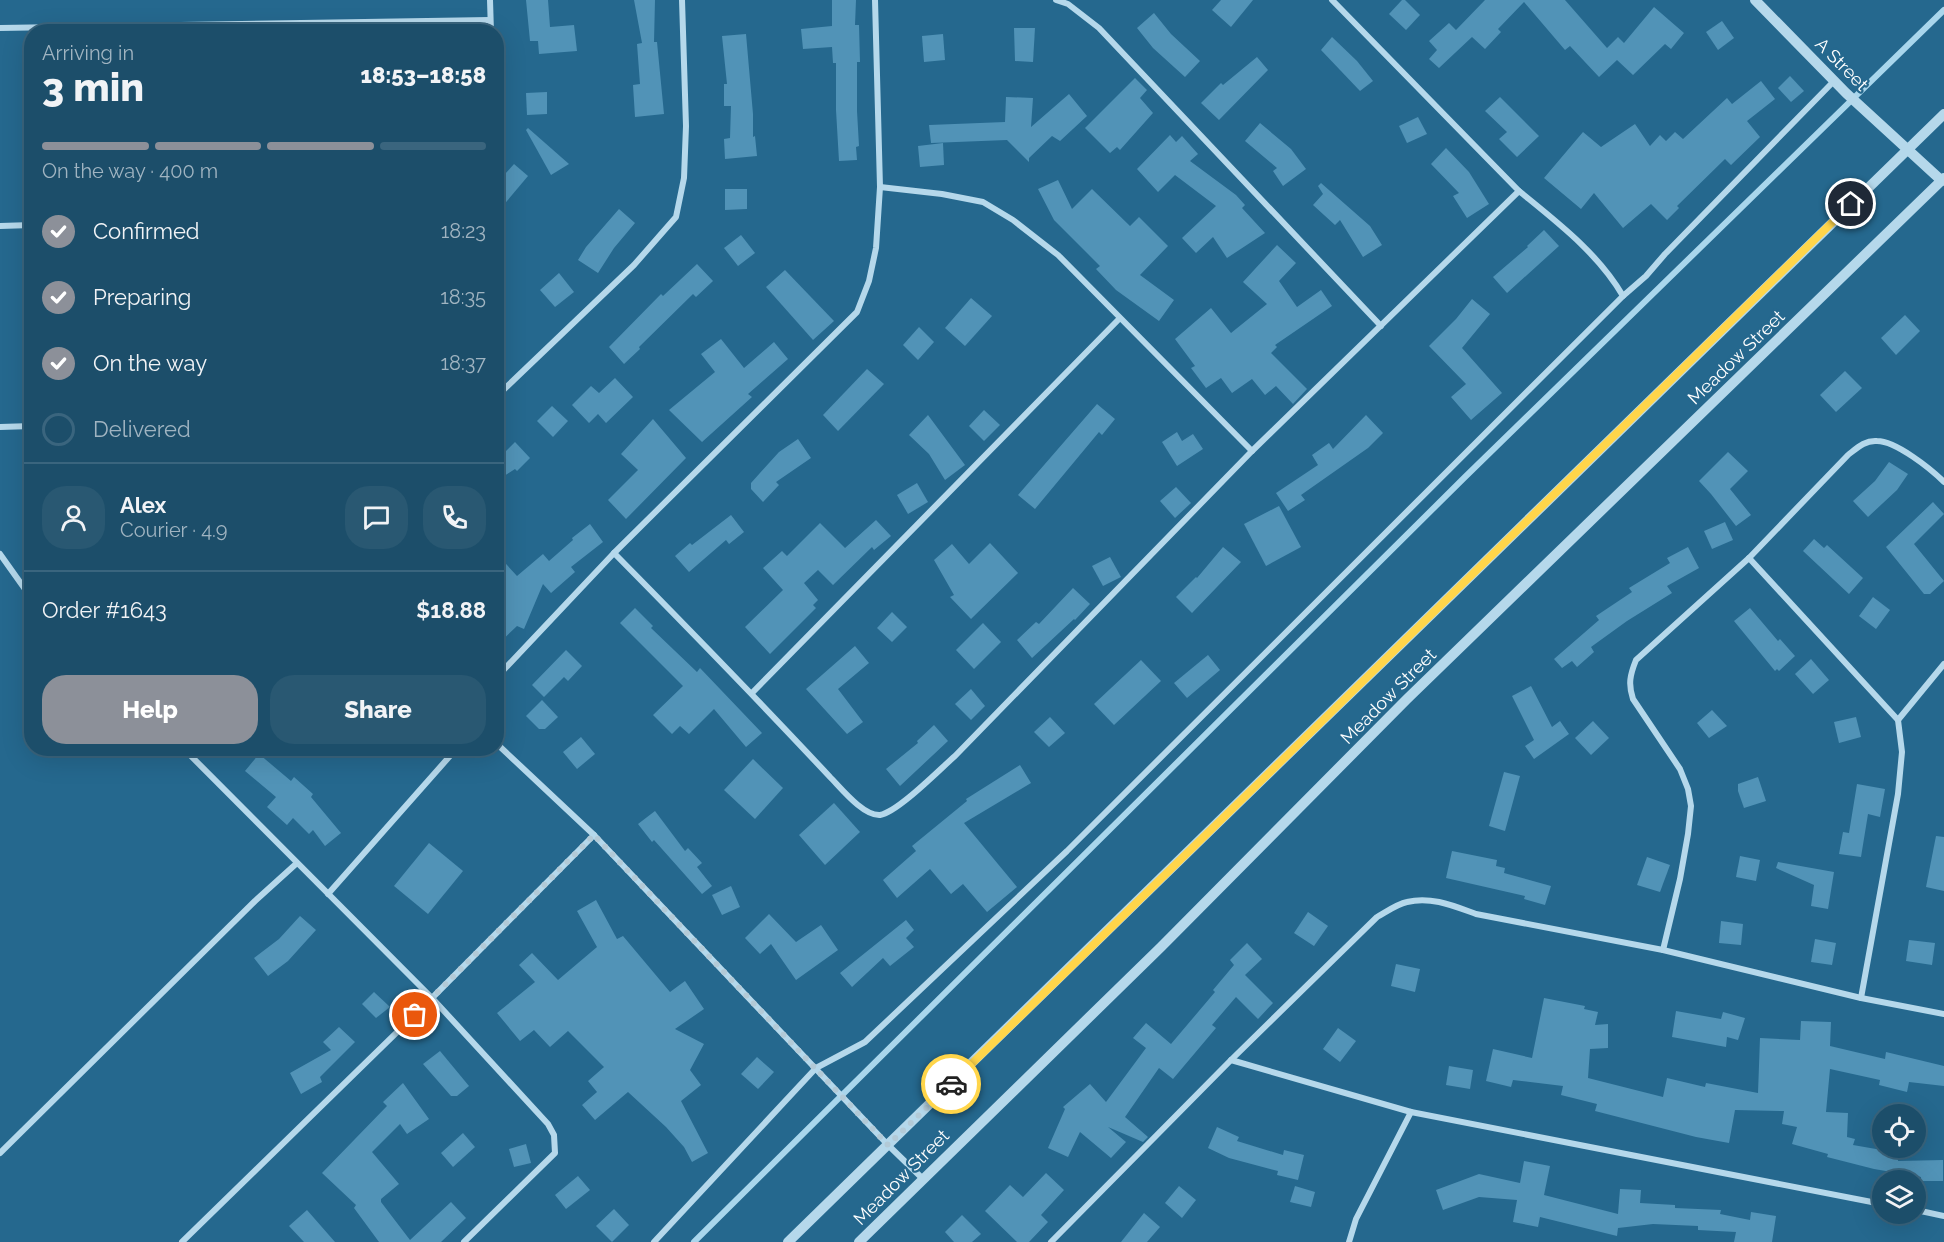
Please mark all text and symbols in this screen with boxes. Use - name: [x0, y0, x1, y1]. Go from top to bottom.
- street label: A Street: [1811, 33, 1873, 95]
- text: Arriving in: [42, 41, 134, 65]
- text: 18:53–18:58: [360, 62, 486, 88]
- text: 3 min: [42, 64, 144, 110]
- text: On the way · 400 m: [42, 159, 218, 183]
- pin: [1825, 178, 1876, 229]
- icon: home: [1834, 187, 1867, 220]
- icon: check: [42, 215, 75, 248]
- text: Confirmed: [93, 218, 200, 244]
- text: 18:23: [441, 219, 486, 243]
- icon: check: [42, 281, 75, 314]
- text: Preparing: [93, 284, 191, 310]
- text: 18:35: [440, 285, 486, 309]
- street label: Meadow Street: [1683, 306, 1789, 408]
- icon: check: [42, 347, 75, 380]
- text: On the way: [93, 350, 207, 376]
- text: 18:37: [441, 351, 486, 375]
- text: Delivered: [93, 416, 191, 442]
- button: person: [42, 486, 105, 549]
- button: chat: [345, 486, 408, 549]
- button: phone: [423, 486, 486, 549]
- text: Alex: [120, 492, 166, 518]
- text: Courier · 4.9: [120, 518, 228, 542]
- text: Order #1643: [42, 597, 167, 623]
- text: $18.88: [416, 597, 486, 623]
- street label: Meadow Street: [1336, 644, 1440, 748]
- button: Help: [42, 675, 258, 744]
- button: Share: [270, 675, 486, 744]
- pin: [389, 989, 440, 1040]
- icon: bag: [398, 998, 431, 1031]
- courier: [921, 1054, 981, 1114]
- icon: car: [935, 1068, 968, 1101]
- map controls: [1872, 1104, 1926, 1224]
- button: locate: [1872, 1104, 1926, 1158]
- street label: Meadow Street: [849, 1125, 953, 1229]
- button: layers: [1872, 1170, 1926, 1224]

